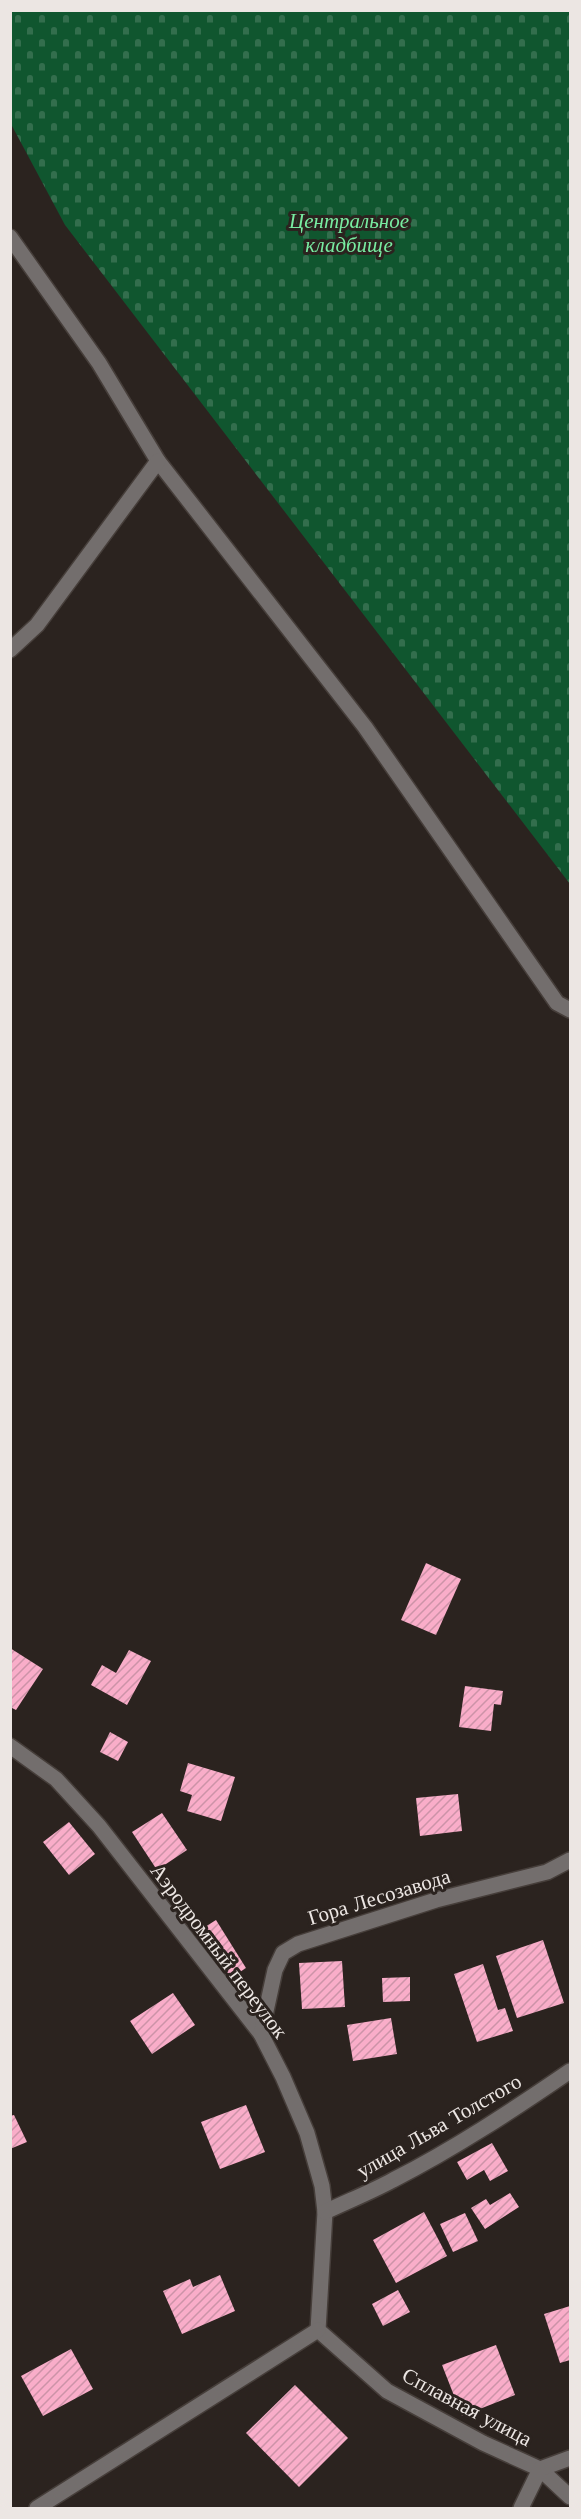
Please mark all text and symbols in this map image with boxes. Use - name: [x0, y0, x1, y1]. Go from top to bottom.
- park label: Центральное кладбище: [288, 208, 409, 258]
- street label: Аэродромный переулок: [145, 1858, 294, 2044]
- street label: Гора Лесозавода: [305, 1863, 454, 1931]
- street label: улица Льва Толстого: [352, 2068, 526, 2184]
- street label: Сплавная улица: [398, 2362, 537, 2452]

